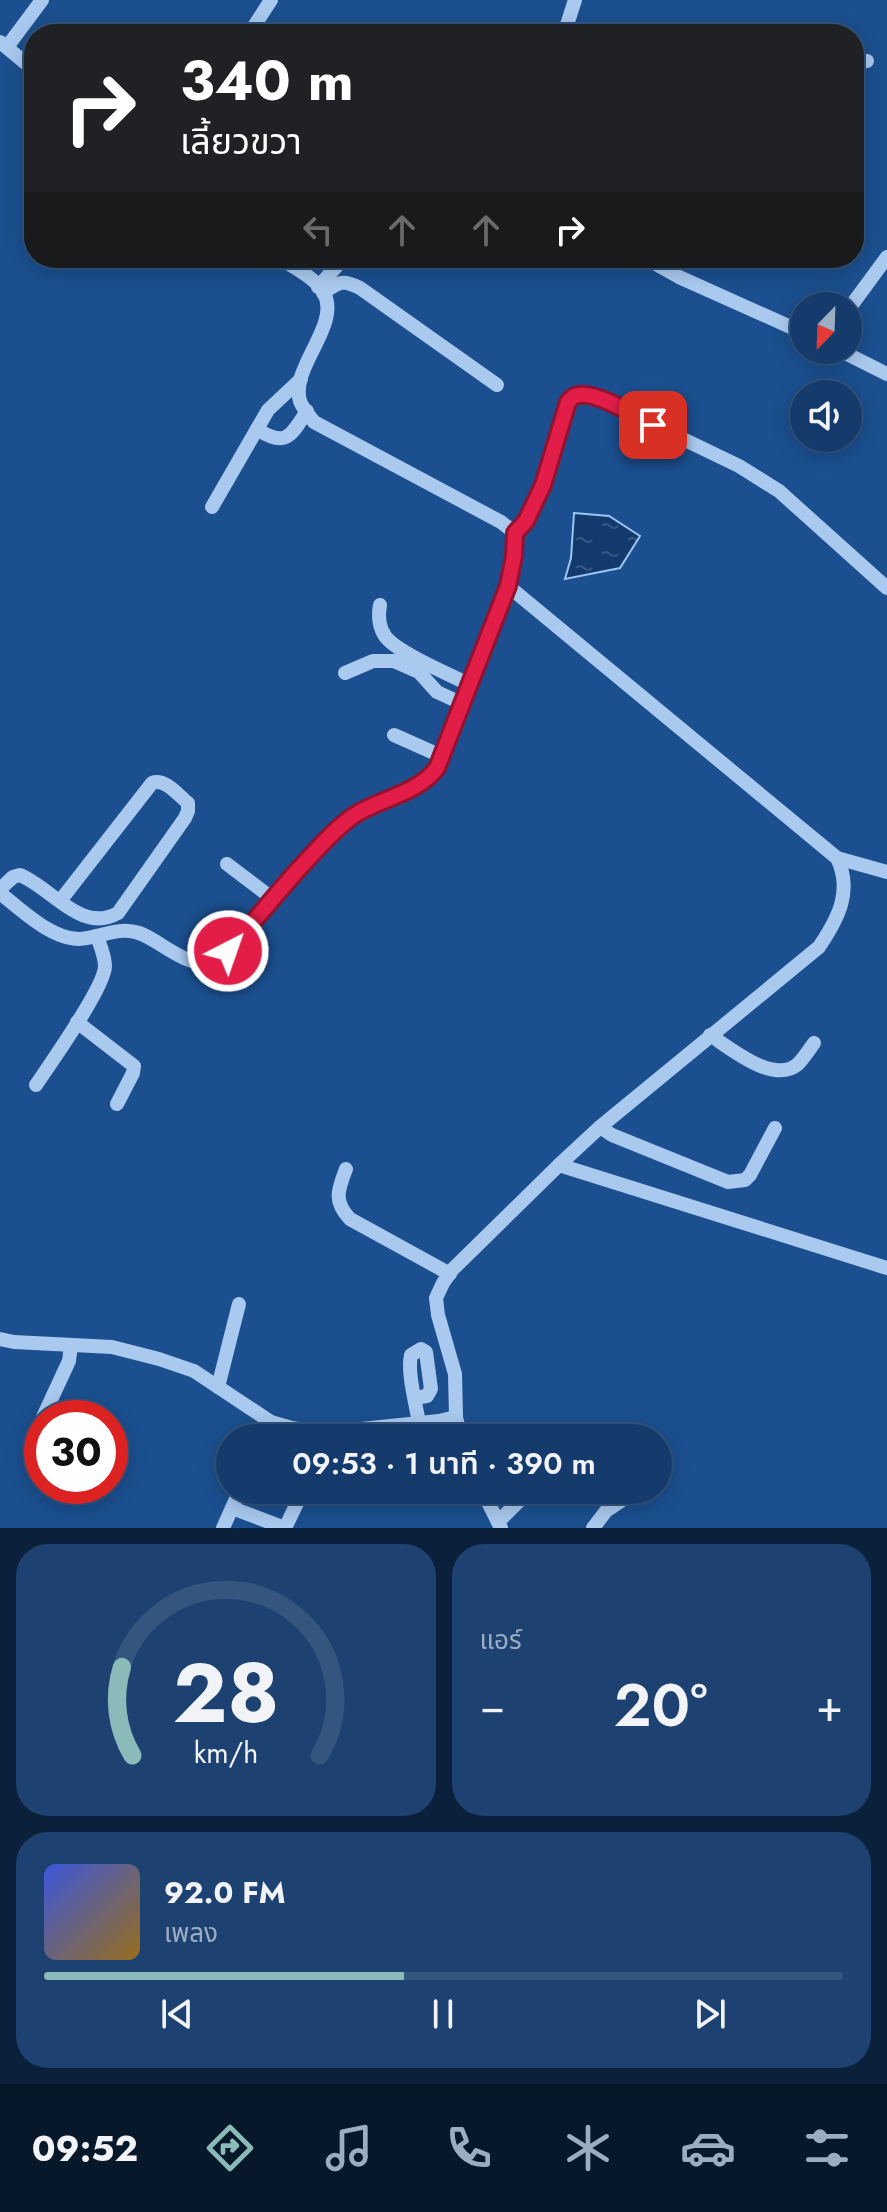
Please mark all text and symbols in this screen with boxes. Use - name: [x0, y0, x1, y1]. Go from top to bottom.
- text: 340 m: [180, 40, 354, 121]
- icon: right: [48, 56, 152, 160]
- text: เลี้ยวขวา: [180, 115, 302, 167]
- icon: left: [296, 208, 340, 252]
- icon: ahead: [380, 208, 424, 252]
- icon: ahead: [464, 208, 508, 252]
- icon: right: [548, 208, 592, 252]
- north arrow: [790, 292, 862, 364]
- map controls: [790, 292, 862, 452]
- button: sound: [790, 380, 862, 452]
- pin: [619, 391, 687, 459]
- icon: arrive: [631, 403, 675, 447]
- position arrow: [186, 909, 270, 993]
- speed limit sign: 30: [24, 1400, 128, 1504]
- text: 09:53 · 1 นาที · 390 m: [292, 1442, 596, 1485]
- text: แอร์: [480, 1621, 522, 1659]
- text: 28: [172, 1633, 279, 1753]
- text: 20°: [614, 1662, 708, 1749]
- text: −: [480, 1674, 505, 1738]
- text: +: [816, 1674, 843, 1738]
- text: km/h: [193, 1732, 258, 1774]
- text: 92.0 FM: [164, 1871, 286, 1914]
- text: เพลง: [164, 1914, 218, 1952]
- icon: previous: [155, 1992, 199, 2036]
- icon: pause: [421, 1992, 465, 2036]
- icon: next: [688, 1992, 732, 2036]
- icon: directions: [202, 2120, 258, 2176]
- icon: music: [321, 2120, 377, 2176]
- icon: phone: [441, 2120, 497, 2176]
- icon: climate: [560, 2120, 616, 2176]
- icon: car: [680, 2120, 736, 2176]
- icon: filters: [799, 2120, 855, 2176]
- text: 09:52: [32, 2122, 138, 2174]

